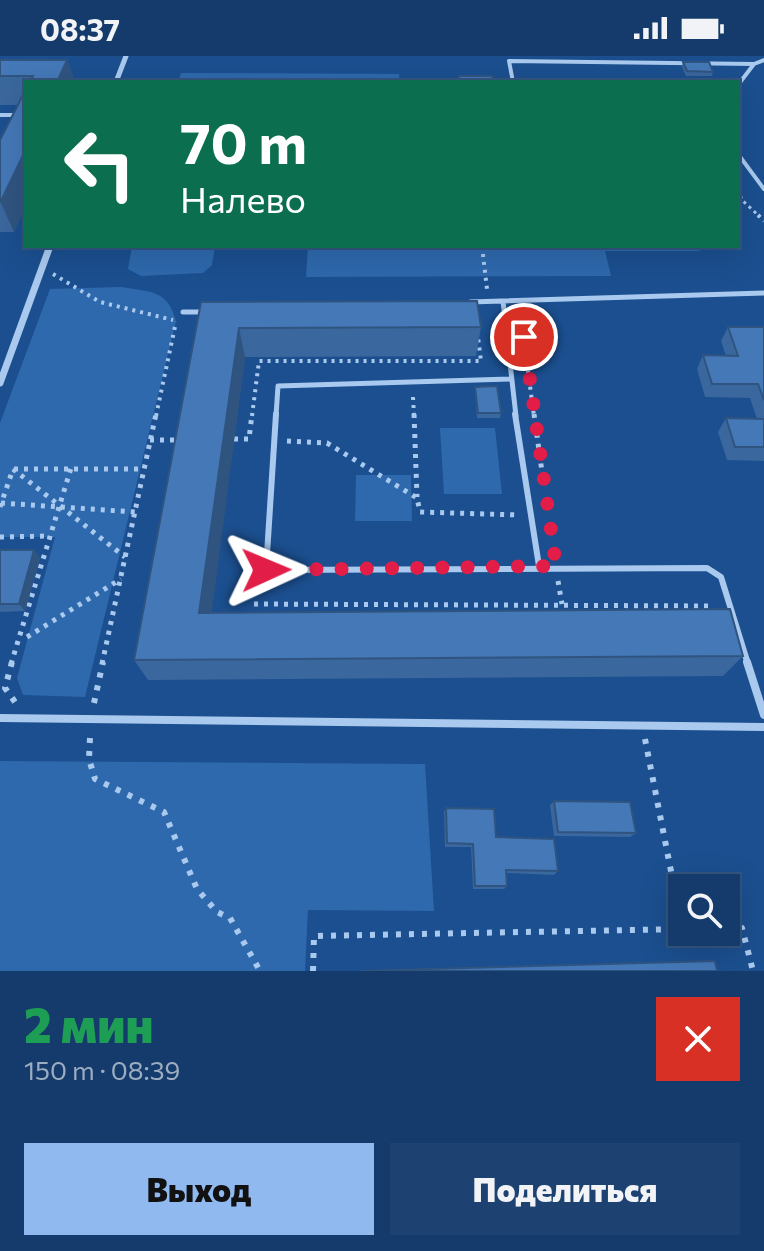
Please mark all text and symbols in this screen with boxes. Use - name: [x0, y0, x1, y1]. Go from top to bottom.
- text: 08:37: [40, 10, 120, 47]
- text: 70 m: [180, 107, 307, 176]
- icon: left: [48, 112, 152, 216]
- text: Налево: [180, 176, 306, 220]
- pin: [490, 303, 558, 371]
- icon: arrive: [502, 315, 546, 359]
- position arrow: [224, 528, 308, 612]
- map controls: [668, 874, 740, 946]
- button: search: [668, 874, 740, 946]
- text: 2 мин: [24, 994, 153, 1053]
- button: close: [656, 997, 740, 1081]
- text: 150 m · 08:39: [24, 1054, 180, 1085]
- button: Выход: [24, 1143, 374, 1235]
- button: Поделиться: [390, 1143, 740, 1235]

